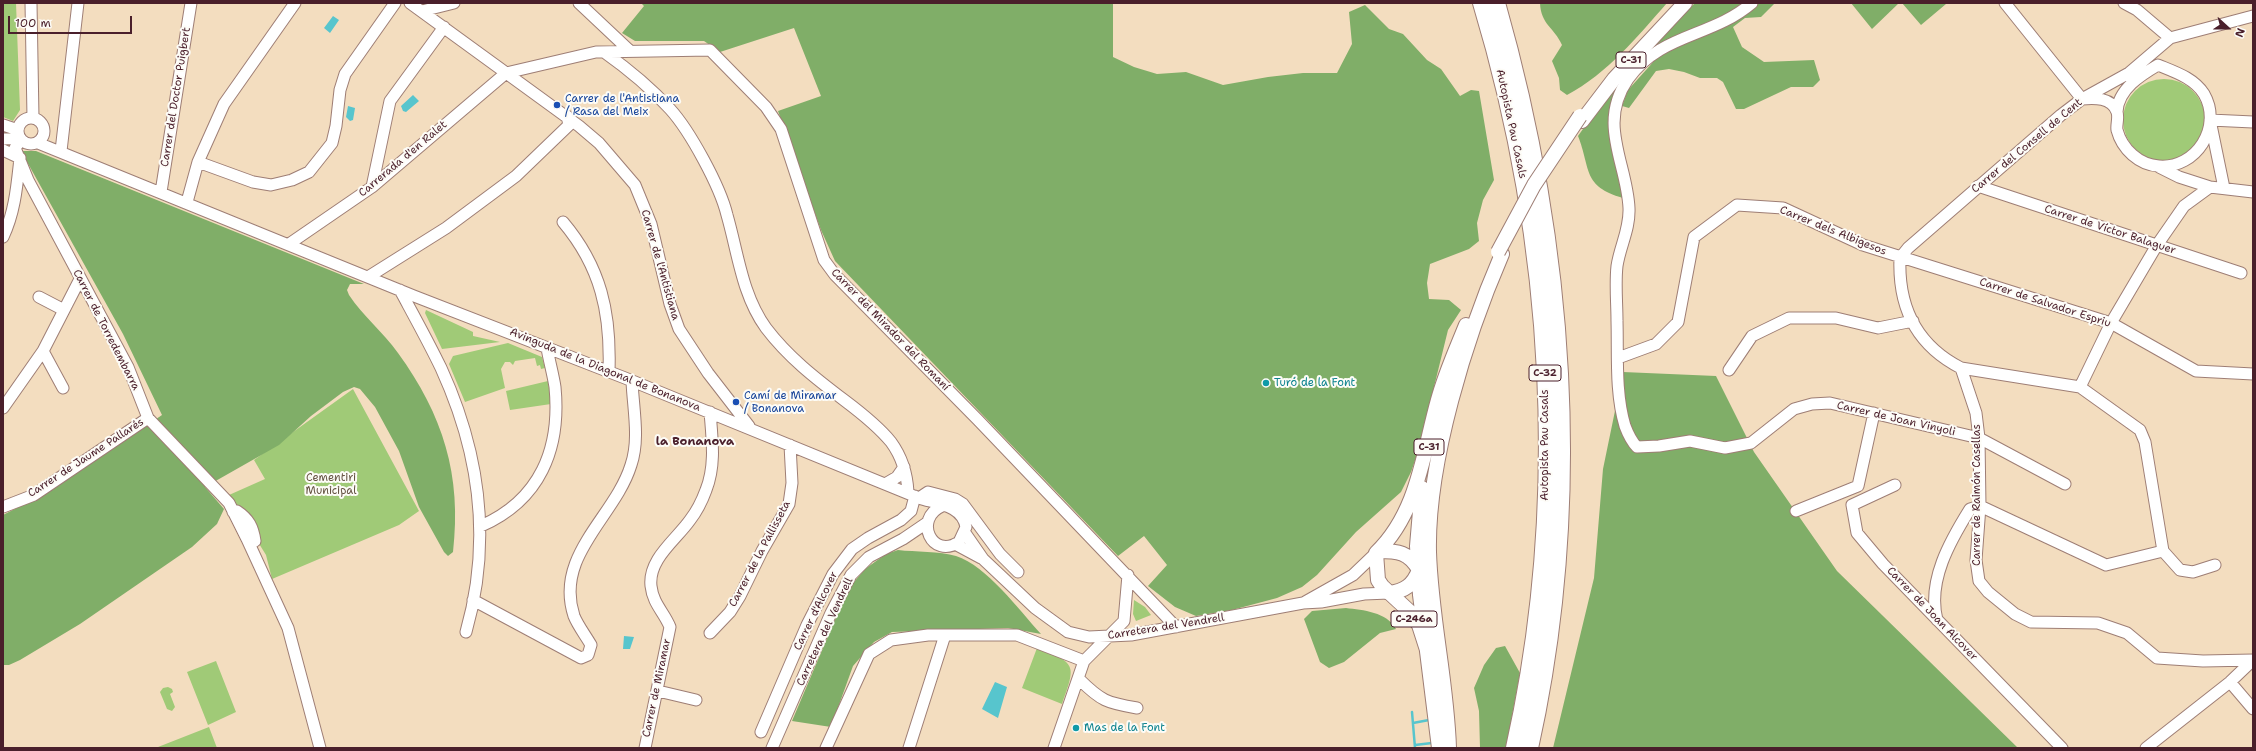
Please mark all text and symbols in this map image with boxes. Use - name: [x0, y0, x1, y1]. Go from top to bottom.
- scale bar: [10, 8, 134, 34]
- north arrow: [2208, 8, 2248, 48]
- text: 100 m: [15, 15, 51, 31]
- street label: Carrer del Doctor Puigbert: [158, 26, 194, 168]
- text: N: [2231, 26, 2248, 39]
- road number: C-31: [1616, 52, 1646, 68]
- street label: Autopista Pau Casals: [1493, 68, 1529, 180]
- place label: Carrer de l'Antistiana / Rasa del Meix: [565, 92, 679, 118]
- street label: Carrer del Consell de Cent: [1969, 96, 2085, 196]
- marker: Carrer de l'Antistiana / Rasa del Meix: [552, 100, 562, 110]
- street label: Carrerada d'en Ralet: [356, 118, 450, 200]
- street label: Carrer de Víctor Balaguer: [2043, 203, 2177, 257]
- street label: Carrer dels Albigesos: [1778, 204, 1888, 258]
- street label: Carrer de l'Antistiana: [638, 208, 682, 322]
- street label: Carrer del Mirador del Romaní: [828, 266, 952, 394]
- street label: Carrer de Torredembarra: [70, 267, 142, 393]
- street label: Carrer de Salvador Espriu: [1978, 275, 2112, 331]
- street label: Avinguda de la Diagonal de Bonanova: [508, 326, 702, 414]
- road number: C-32: [1529, 365, 1561, 381]
- place label: Turó de la Font: [1274, 376, 1355, 390]
- marker: Turó de la Font: [1261, 378, 1271, 388]
- place label: Camí de Miramar / Bonanova: [744, 389, 837, 415]
- street label: Autopista Pau Casals: [1538, 389, 1552, 501]
- marker: Camí de Miramar / Bonanova: [731, 397, 741, 407]
- street label: Carrer de Joan Vinyoli: [1835, 399, 1957, 439]
- street label: Carrer de Jaume Pallarés: [26, 416, 146, 500]
- street label: Carrer de Raimón Casellas: [1970, 424, 1984, 566]
- district label: la Bonanova: [656, 435, 734, 449]
- road number: C-31: [1414, 439, 1444, 455]
- park label: Cementiri Municipal: [306, 471, 356, 497]
- street label: Carrer de la Pallisseta: [726, 499, 794, 609]
- street label: Carrer de Joan Alcover: [1884, 564, 1980, 664]
- street label: Carrer d'Alcover: [791, 569, 841, 653]
- street label: Carretera del Vendrell: [794, 576, 856, 688]
- street label: Carretera del Vendrell: [1107, 611, 1225, 643]
- road number: C-246a: [1391, 611, 1437, 627]
- street label: Carrer de Miramar: [640, 637, 674, 739]
- place label: Mas de la Font: [1084, 721, 1165, 735]
- marker: Mas de la Font: [1071, 723, 1081, 733]

